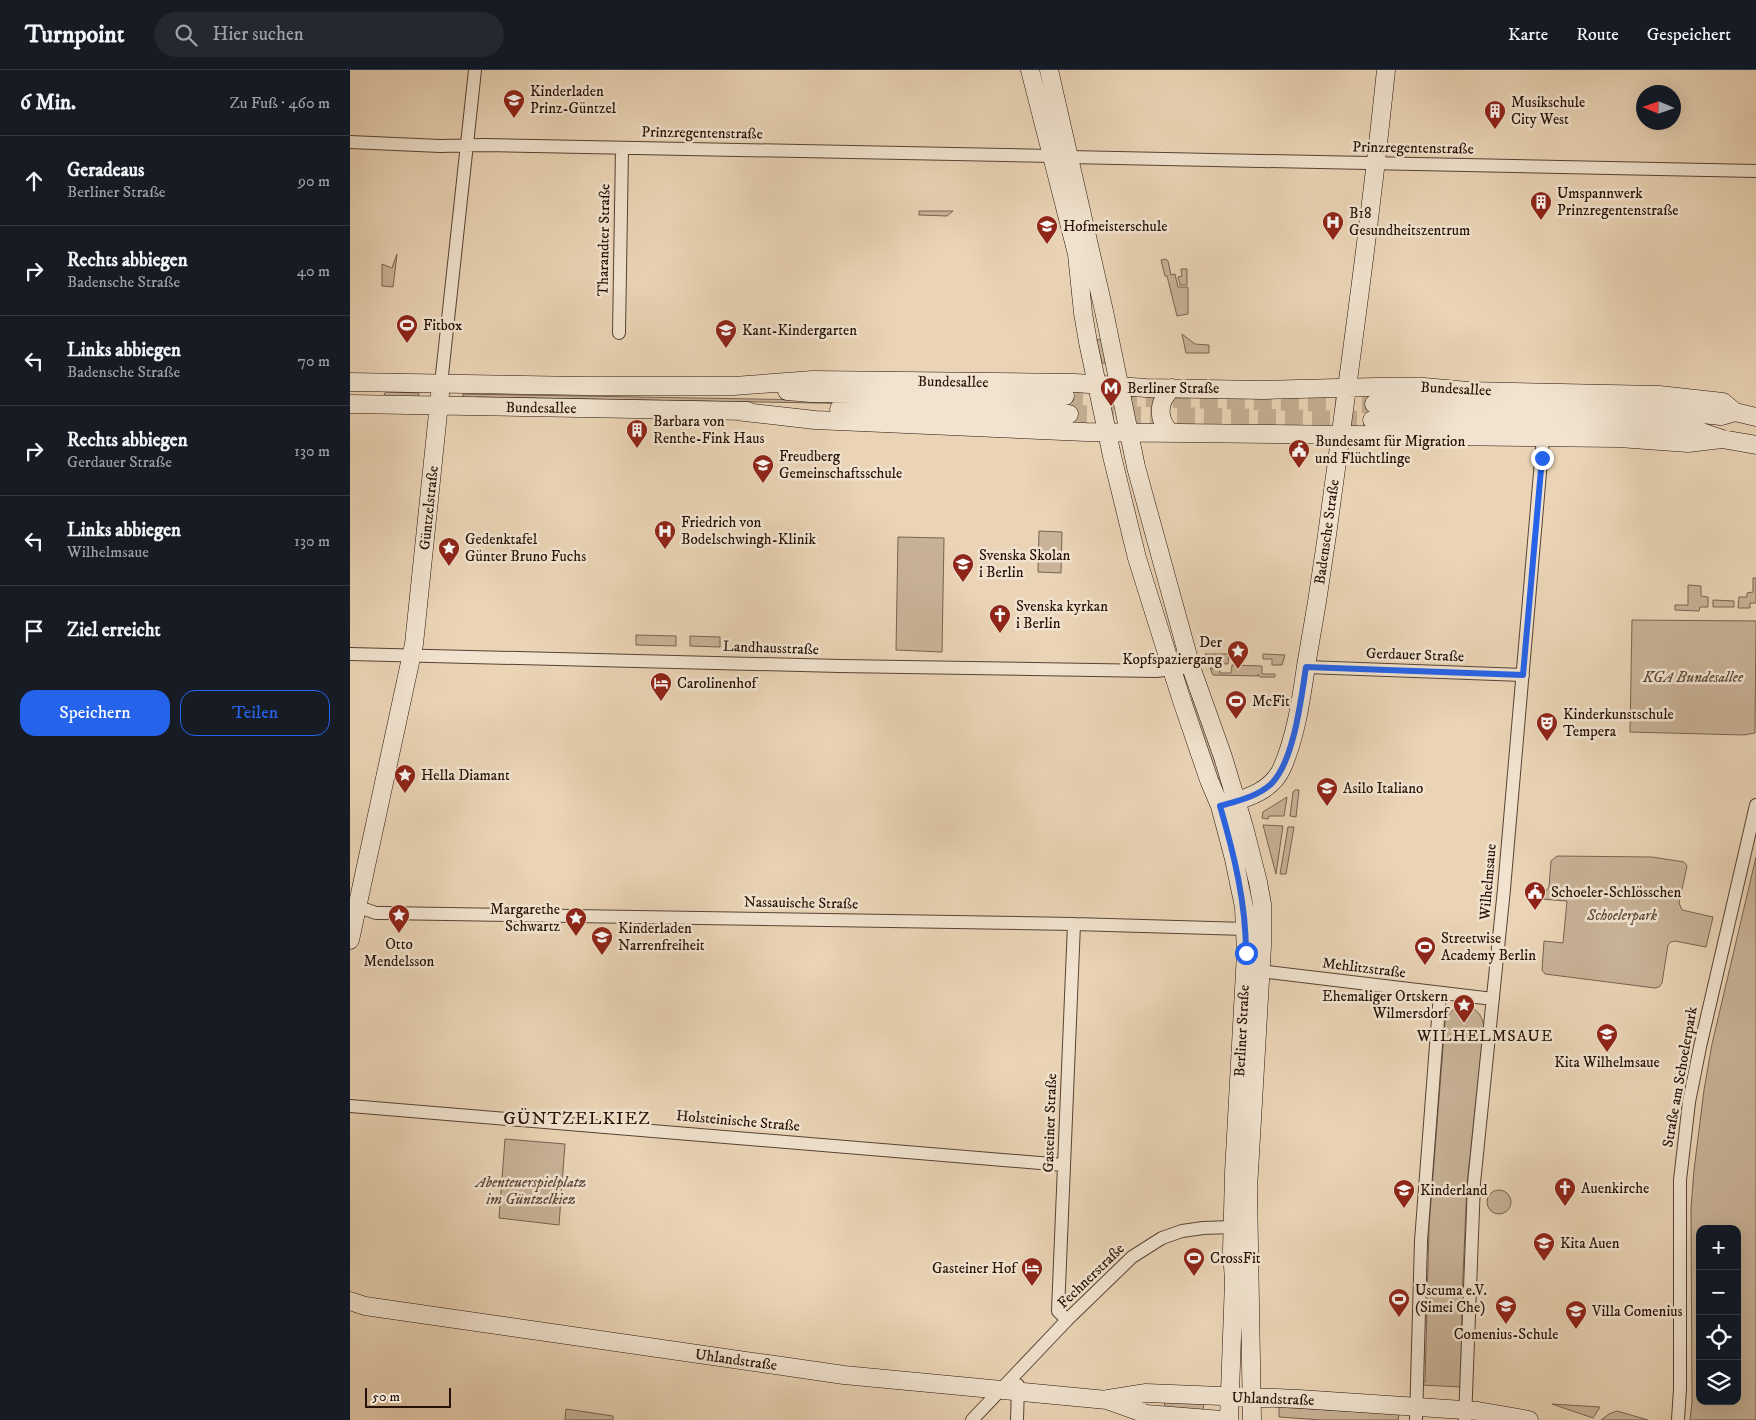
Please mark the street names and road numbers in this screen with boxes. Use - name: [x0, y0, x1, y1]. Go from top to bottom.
- street label: Prinzregentenstraße: [641, 122, 763, 144]
- street label: Prinzregentenstraße: [1352, 137, 1474, 159]
- street label: Tharandter Straße: [594, 184, 614, 296]
- street label: Bundesallee: [917, 372, 989, 392]
- street label: Bundesallee: [1420, 378, 1492, 400]
- street label: Bundesallee: [505, 398, 577, 418]
- street label: Güntzelstraße: [415, 465, 443, 551]
- street label: Badensche Straße: [1310, 478, 1344, 586]
- street label: Landhausstraße: [723, 637, 819, 659]
- street label: Gerdauer Straße: [1366, 644, 1464, 666]
- street label: Wilhelmsaue: [1475, 843, 1501, 922]
- street label: Nassauische Straße: [744, 893, 858, 913]
- street label: Mehlitzstraße: [1321, 953, 1407, 983]
- street label: Berliner Straße: [1230, 984, 1254, 1078]
- street label: Straße am Schoelerpark: [1658, 1005, 1702, 1149]
- street label: Gasteiner Straße: [1039, 1073, 1061, 1173]
- street label: Holsteinische Straße: [675, 1106, 801, 1136]
- street label: Fechnerstraße: [1053, 1239, 1129, 1313]
- street label: Uhlandstraße: [694, 1345, 778, 1375]
- street label: Uhlandstraße: [1231, 1388, 1315, 1410]

